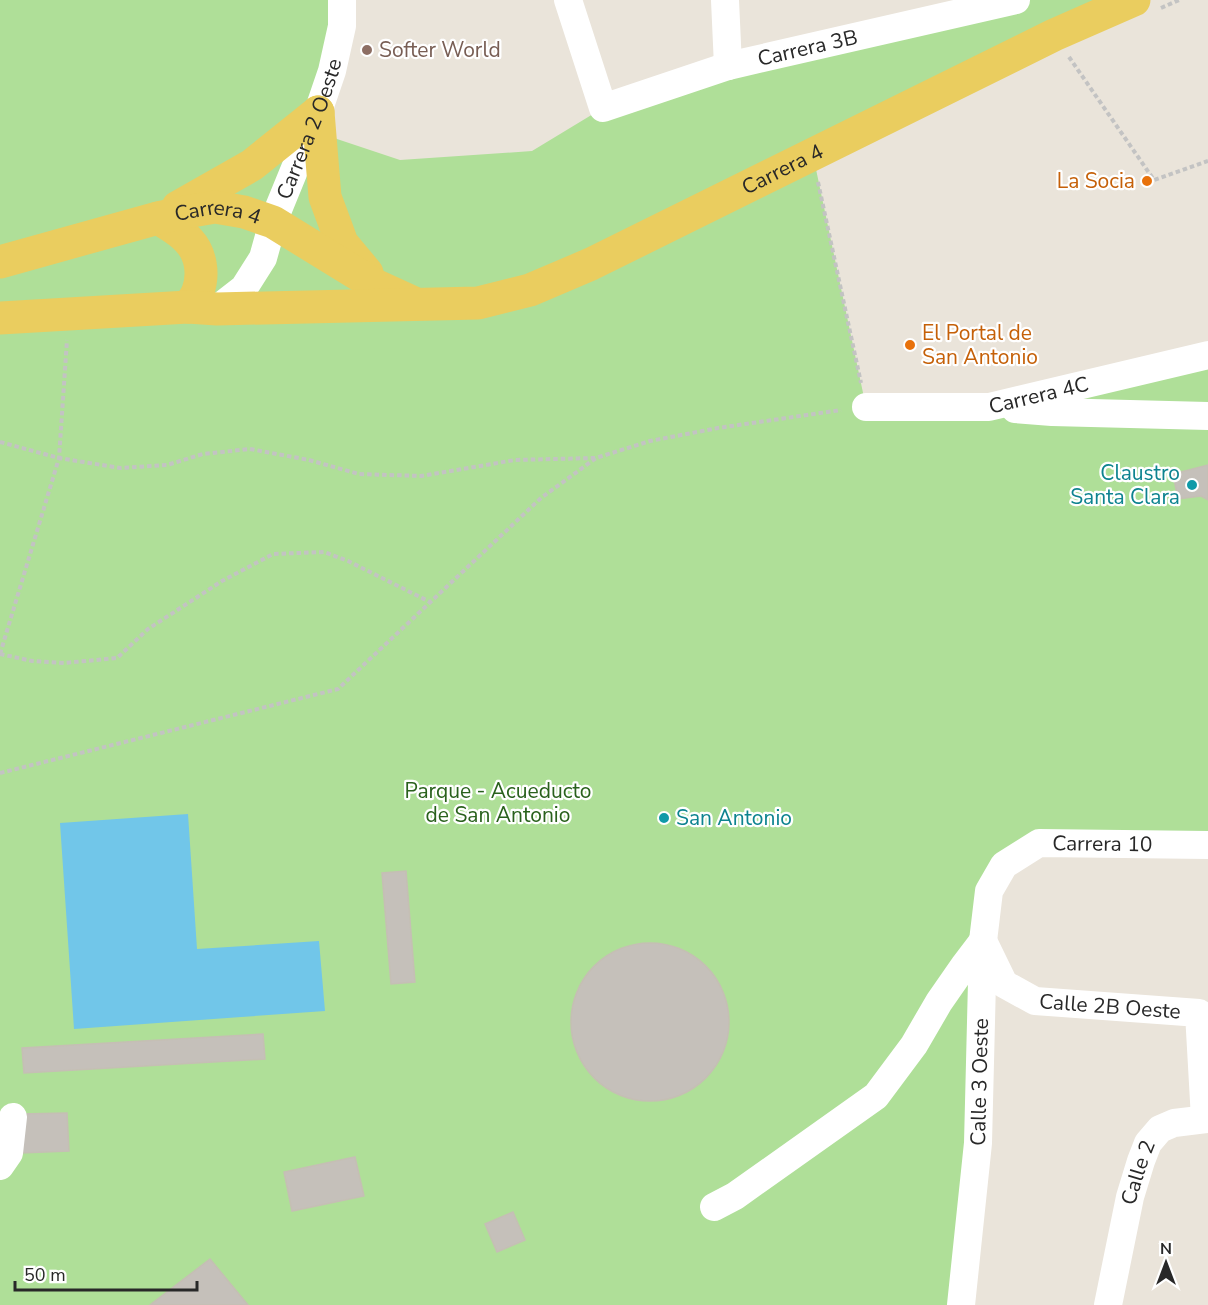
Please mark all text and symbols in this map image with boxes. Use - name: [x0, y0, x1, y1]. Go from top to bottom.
- street label: Carrera 3B: [755, 23, 860, 73]
- place label: Softer World: [379, 36, 501, 64]
- marker: Softer World: [360, 43, 374, 57]
- street label: Carrera 2 Oeste: [270, 56, 348, 204]
- street label: Carrera 4: [737, 137, 828, 201]
- place label: La Socia: [1057, 167, 1135, 195]
- marker: La Socia: [1140, 174, 1154, 188]
- street label: Carrera 4: [172, 193, 265, 231]
- place label: El Portal de San Antonio: [922, 319, 1038, 371]
- marker: El Portal de San Antonio: [903, 338, 917, 352]
- street label: Carrera 4C: [986, 370, 1091, 421]
- place label: Claustro Santa Clara: [1070, 459, 1180, 511]
- marker: Claustro Santa Clara: [1185, 478, 1199, 492]
- park label: Parque - Acueducto de San Antonio: [405, 777, 591, 829]
- place label: San Antonio: [676, 804, 792, 832]
- marker: San Antonio: [657, 811, 671, 825]
- street label: Carrera 10: [1052, 829, 1153, 858]
- street label: Calle 2B Oeste: [1038, 987, 1182, 1026]
- street label: Calle 3 Oeste: [964, 1018, 995, 1146]
- street label: Calle 2: [1115, 1136, 1162, 1207]
- north arrow: [1136, 1233, 1196, 1293]
- text: N: [1160, 1238, 1172, 1260]
- scale bar: [15, 1254, 196, 1292]
- text: 50 m: [24, 1263, 66, 1287]

